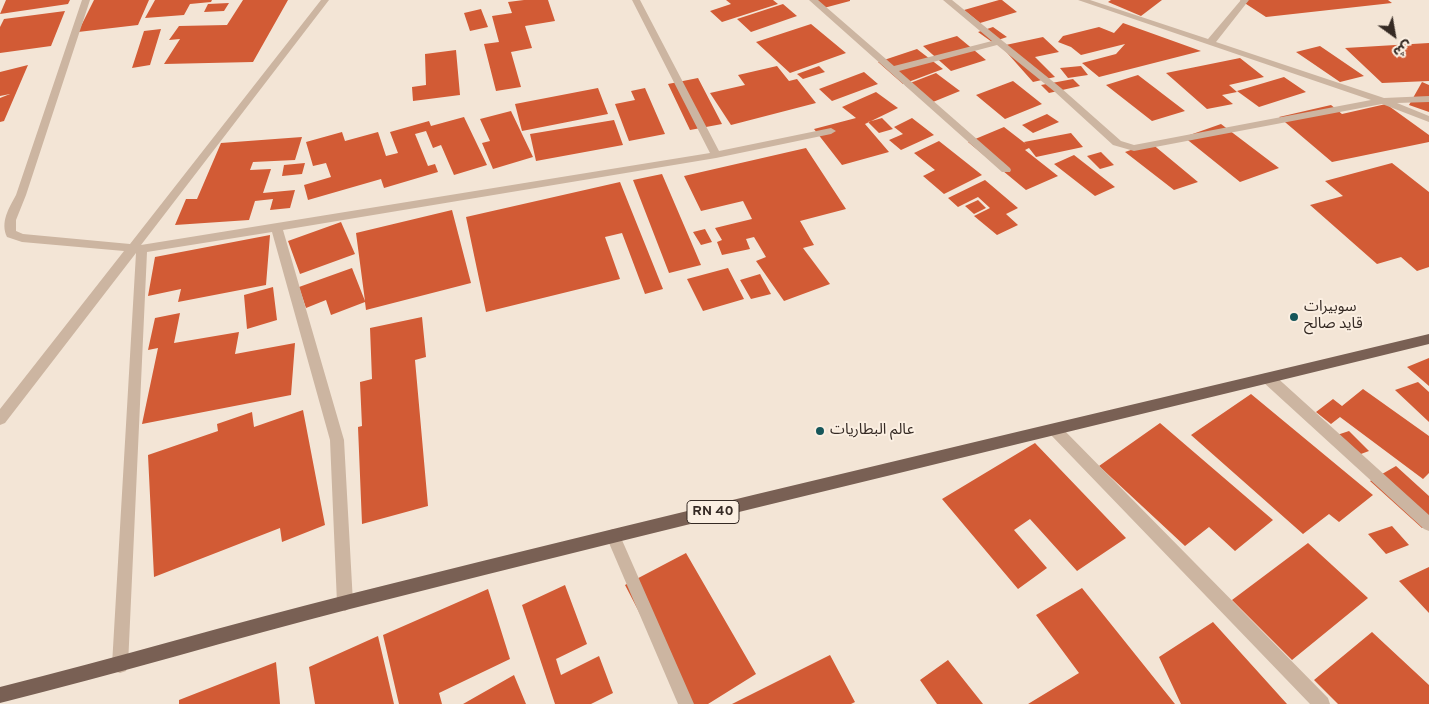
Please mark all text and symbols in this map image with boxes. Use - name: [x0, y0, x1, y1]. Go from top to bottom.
- north arrow: [1369, 10, 1419, 60]
- text: ش: [1390, 36, 1415, 60]
- place label: سوبيرات قايد صالح: [1304, 299, 1363, 334]
- marker: سوبيرات قايد صالح: [1288, 311, 1300, 323]
- place label: عالم البطاريات: [830, 422, 914, 440]
- marker: عالم البطاريات: [814, 425, 826, 437]
- road number: RN 40: [687, 501, 739, 524]

